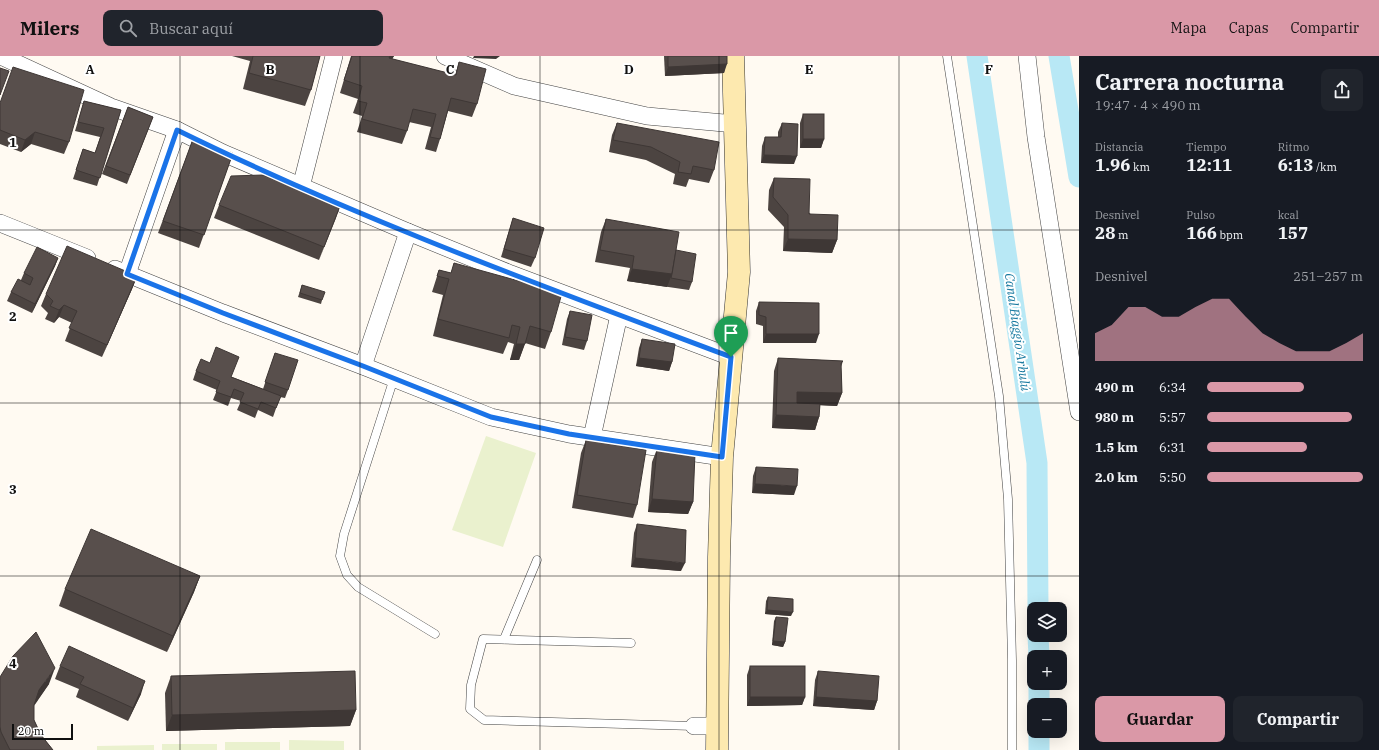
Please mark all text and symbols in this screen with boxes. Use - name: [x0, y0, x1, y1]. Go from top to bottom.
- search box: [103, 10, 383, 46]
- text: Milers: [20, 16, 79, 40]
- icon: search: [117, 17, 139, 39]
- text: Buscar aquí: [149, 19, 233, 38]
- text: Mapa: [1171, 19, 1207, 37]
- text: Capas: [1229, 19, 1269, 37]
- text: Compartir: [1291, 19, 1359, 37]
- text: A: [85, 61, 95, 78]
- text: B: [265, 61, 275, 78]
- text: C: [446, 61, 455, 78]
- text: D: [624, 61, 634, 78]
- text: E: [805, 61, 813, 78]
- text: F: [985, 61, 993, 78]
- text: Carrera nocturna: [1095, 67, 1284, 96]
- button: share: [1321, 69, 1363, 111]
- text: 19:47 · 4 × 490 m: [1095, 97, 1201, 114]
- text: 1: [9, 134, 17, 151]
- text: Distancia: [1095, 140, 1144, 154]
- text: Tiempo: [1186, 140, 1226, 154]
- text: Ritmo: [1278, 140, 1309, 154]
- text: 1.96: [1095, 154, 1130, 176]
- text: 12:11: [1186, 154, 1232, 176]
- text: 6:13: [1278, 154, 1313, 176]
- text: km: [1130, 160, 1150, 174]
- text: /km: [1313, 160, 1337, 174]
- text: Desnivel: [1095, 208, 1139, 222]
- text: Pulso: [1186, 208, 1215, 222]
- text: kcal: [1278, 208, 1299, 222]
- text: 28: [1095, 222, 1115, 244]
- text: 166: [1186, 222, 1217, 244]
- text: 157: [1278, 222, 1308, 244]
- text: m: [1115, 228, 1128, 242]
- text: bpm: [1217, 228, 1243, 242]
- text: Desnivel: [1095, 268, 1148, 285]
- text: 251–257 m: [1293, 268, 1363, 285]
- water label: Canal Biaggio Arbulú: [1001, 272, 1034, 393]
- text: 2: [9, 308, 17, 325]
- pin: [714, 316, 748, 357]
- icon: arrive: [720, 322, 742, 344]
- text: 490 m: [1095, 379, 1134, 396]
- text: 6:34: [1159, 379, 1186, 396]
- text: 980 m: [1095, 409, 1134, 426]
- text: 5:57: [1159, 409, 1186, 426]
- text: 1.5 km: [1095, 439, 1138, 456]
- text: 6:31: [1159, 439, 1186, 456]
- text: 2.0 km: [1095, 469, 1138, 486]
- text: 5:50: [1159, 469, 1186, 486]
- text: 3: [9, 481, 17, 498]
- map controls: [1027, 602, 1067, 738]
- button: layers: [1027, 602, 1067, 642]
- button: +: [1027, 650, 1067, 690]
- text: 4: [9, 655, 17, 672]
- button: Guardar: [1095, 696, 1225, 742]
- button: Compartir: [1233, 696, 1363, 742]
- button: −: [1027, 698, 1067, 738]
- scale bar: [12, 722, 73, 741]
- text: 20 m: [18, 724, 44, 738]

